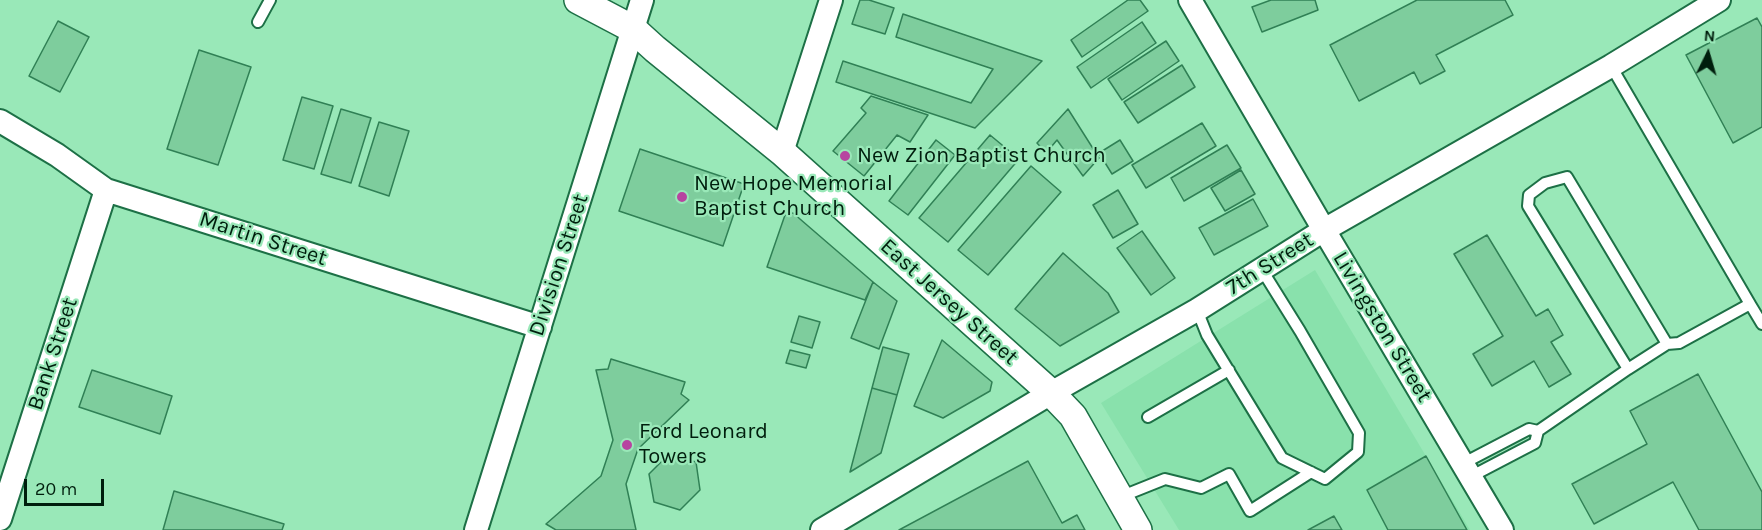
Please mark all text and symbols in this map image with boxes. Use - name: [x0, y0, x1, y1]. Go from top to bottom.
- north arrow: [1678, 24, 1738, 84]
- text: N: [1703, 26, 1716, 46]
- place label: New Zion Baptist Church: [857, 143, 1106, 169]
- marker: New Zion Baptist Church: [838, 149, 852, 163]
- place label: New Hope Memorial Baptist Church: [694, 171, 893, 222]
- marker: New Hope Memorial Baptist Church: [675, 190, 689, 204]
- street label: Division Street: [524, 191, 594, 339]
- street label: Martin Street: [196, 206, 330, 272]
- street label: 7th Street: [1222, 227, 1318, 301]
- street label: East Jersey Street: [875, 233, 1023, 371]
- street label: Livingston Street: [1327, 247, 1437, 407]
- street label: Bank Street: [22, 294, 84, 414]
- place label: Ford Leonard Towers: [639, 419, 768, 470]
- marker: Ford Leonard Towers: [620, 438, 634, 452]
- scale bar: [27, 467, 106, 505]
- text: 20 m: [35, 478, 77, 500]

